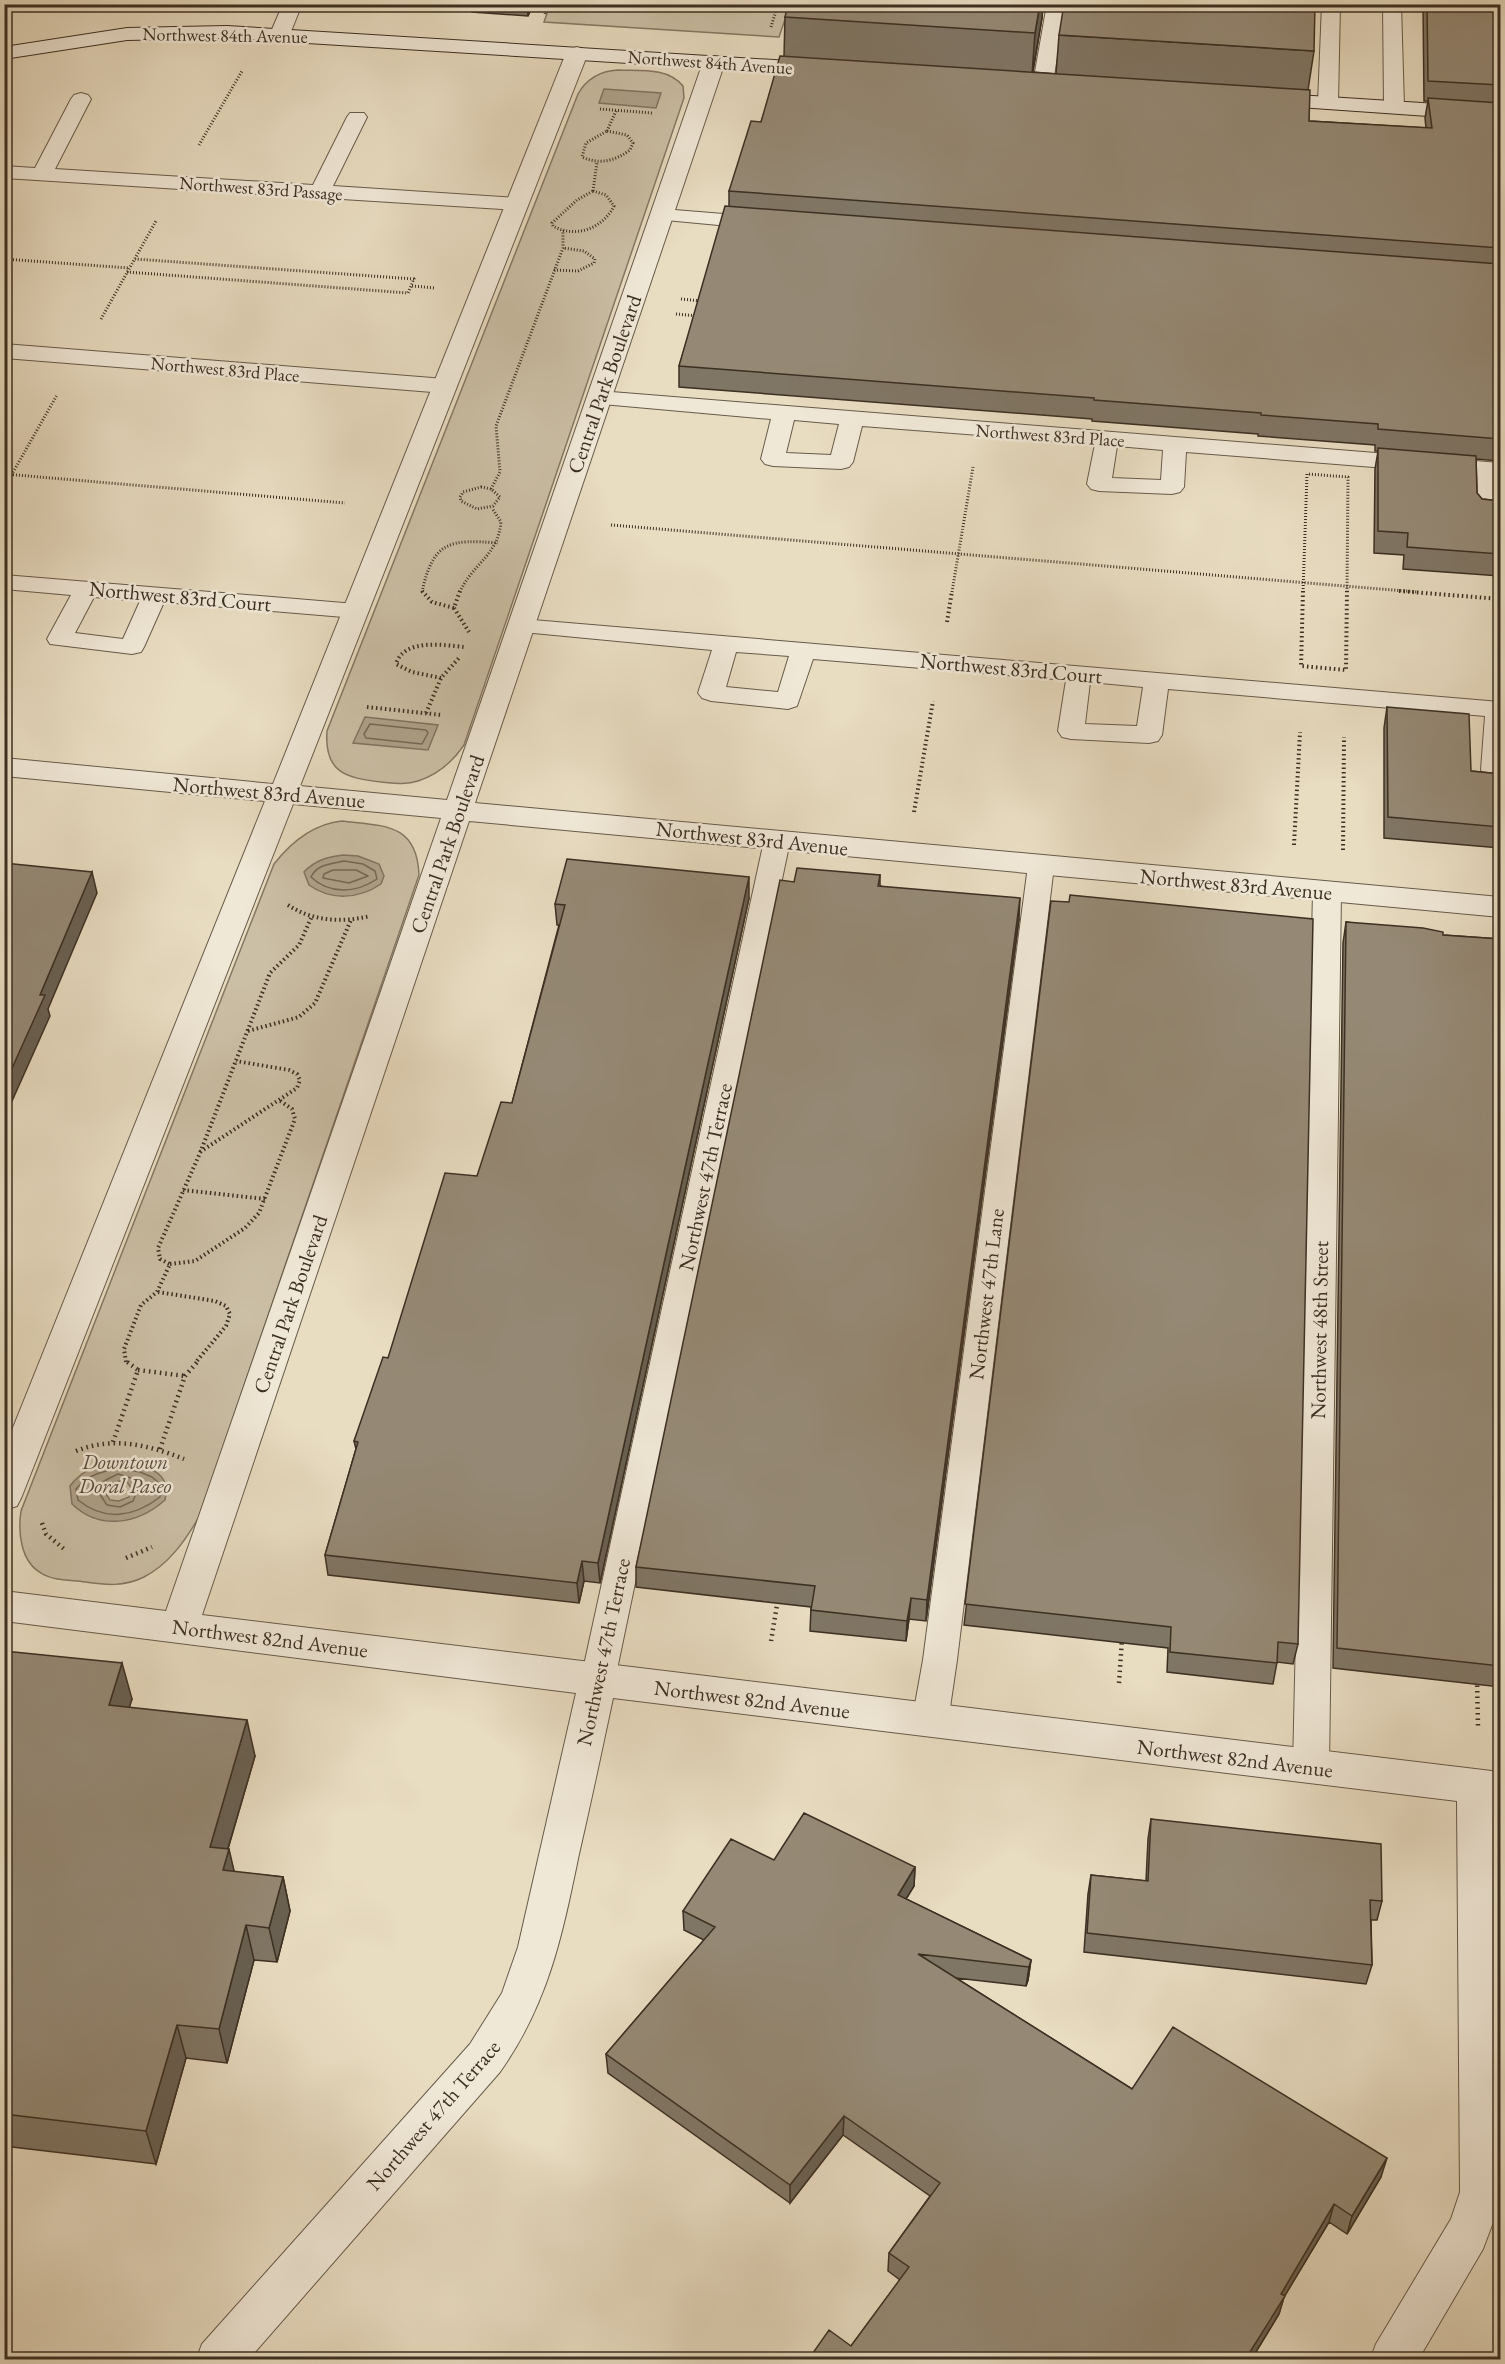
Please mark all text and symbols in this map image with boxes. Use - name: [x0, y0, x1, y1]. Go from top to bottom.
- street label: Northwest 84th Avenue: [142, 22, 308, 48]
- street label: Northwest 84th Avenue: [627, 45, 793, 79]
- street label: Northwest 83rd Passage: [179, 171, 343, 205]
- street label: Central Park Boulevard: [561, 291, 647, 477]
- street label: Northwest 83rd Place: [150, 351, 300, 387]
- street label: Northwest 83rd Place: [975, 418, 1125, 452]
- street label: Northwest 83rd Court: [88, 575, 272, 617]
- street label: Northwest 83rd Court: [919, 647, 1103, 689]
- street label: Central Park Boulevard: [404, 751, 490, 937]
- street label: Northwest 83rd Avenue: [172, 770, 366, 814]
- street label: Northwest 83rd Avenue: [655, 814, 849, 862]
- street label: Northwest 83rd Avenue: [1139, 862, 1333, 906]
- street label: Northwest 47th Terrace: [672, 1081, 738, 1273]
- street label: Northwest 47th Lane: [962, 1207, 1010, 1381]
- street label: Central Park Boulevard: [247, 1211, 333, 1397]
- street label: Northwest 48th Street: [1304, 1240, 1334, 1419]
- park label: Downtown Doral Paseo: [77, 1448, 172, 1499]
- street label: Northwest 47th Terrace: [570, 1556, 636, 1748]
- street label: Northwest 82nd Avenue: [171, 1613, 369, 1663]
- street label: Northwest 82nd Avenue: [653, 1674, 851, 1724]
- street label: Northwest 82nd Avenue: [1136, 1733, 1334, 1783]
- street label: Northwest 47th Terrace: [360, 2034, 506, 2196]

